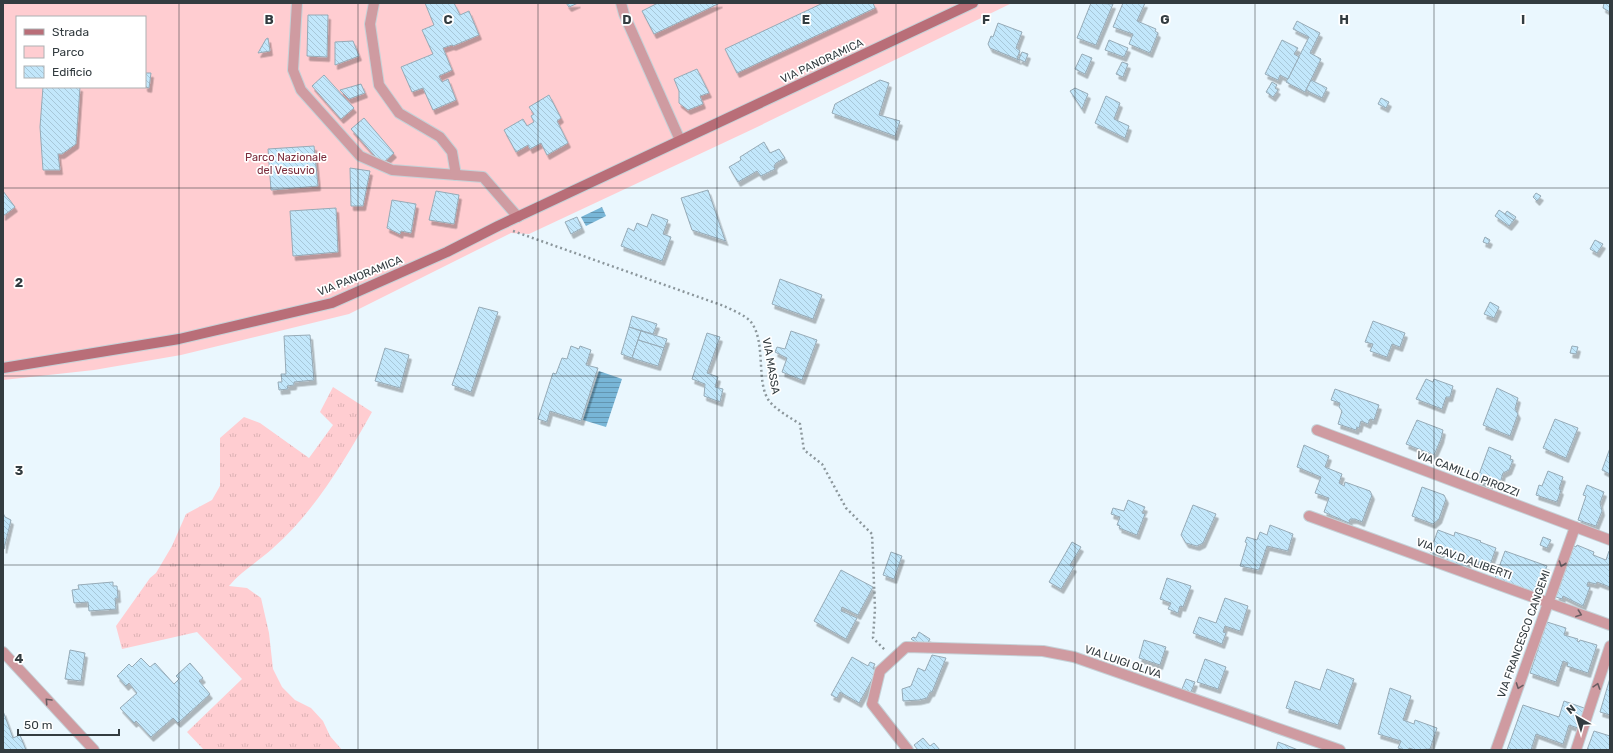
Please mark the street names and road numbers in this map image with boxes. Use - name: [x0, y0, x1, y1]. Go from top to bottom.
- street label: VIA PANORAMICA: [778, 36, 866, 86]
- street label: VIA PANORAMICA: [316, 253, 405, 299]
- street label: VIA MASSA: [760, 337, 782, 396]
- street label: VIA CAMILLO PIROZZI: [1415, 448, 1521, 500]
- street label: VIA CAV.D.ALIBERTI: [1415, 536, 1513, 582]
- street label: VIA FRANCESCO CANGEMI: [1495, 568, 1553, 700]
- street label: VIA LUIGI OLIVA: [1083, 643, 1164, 681]

